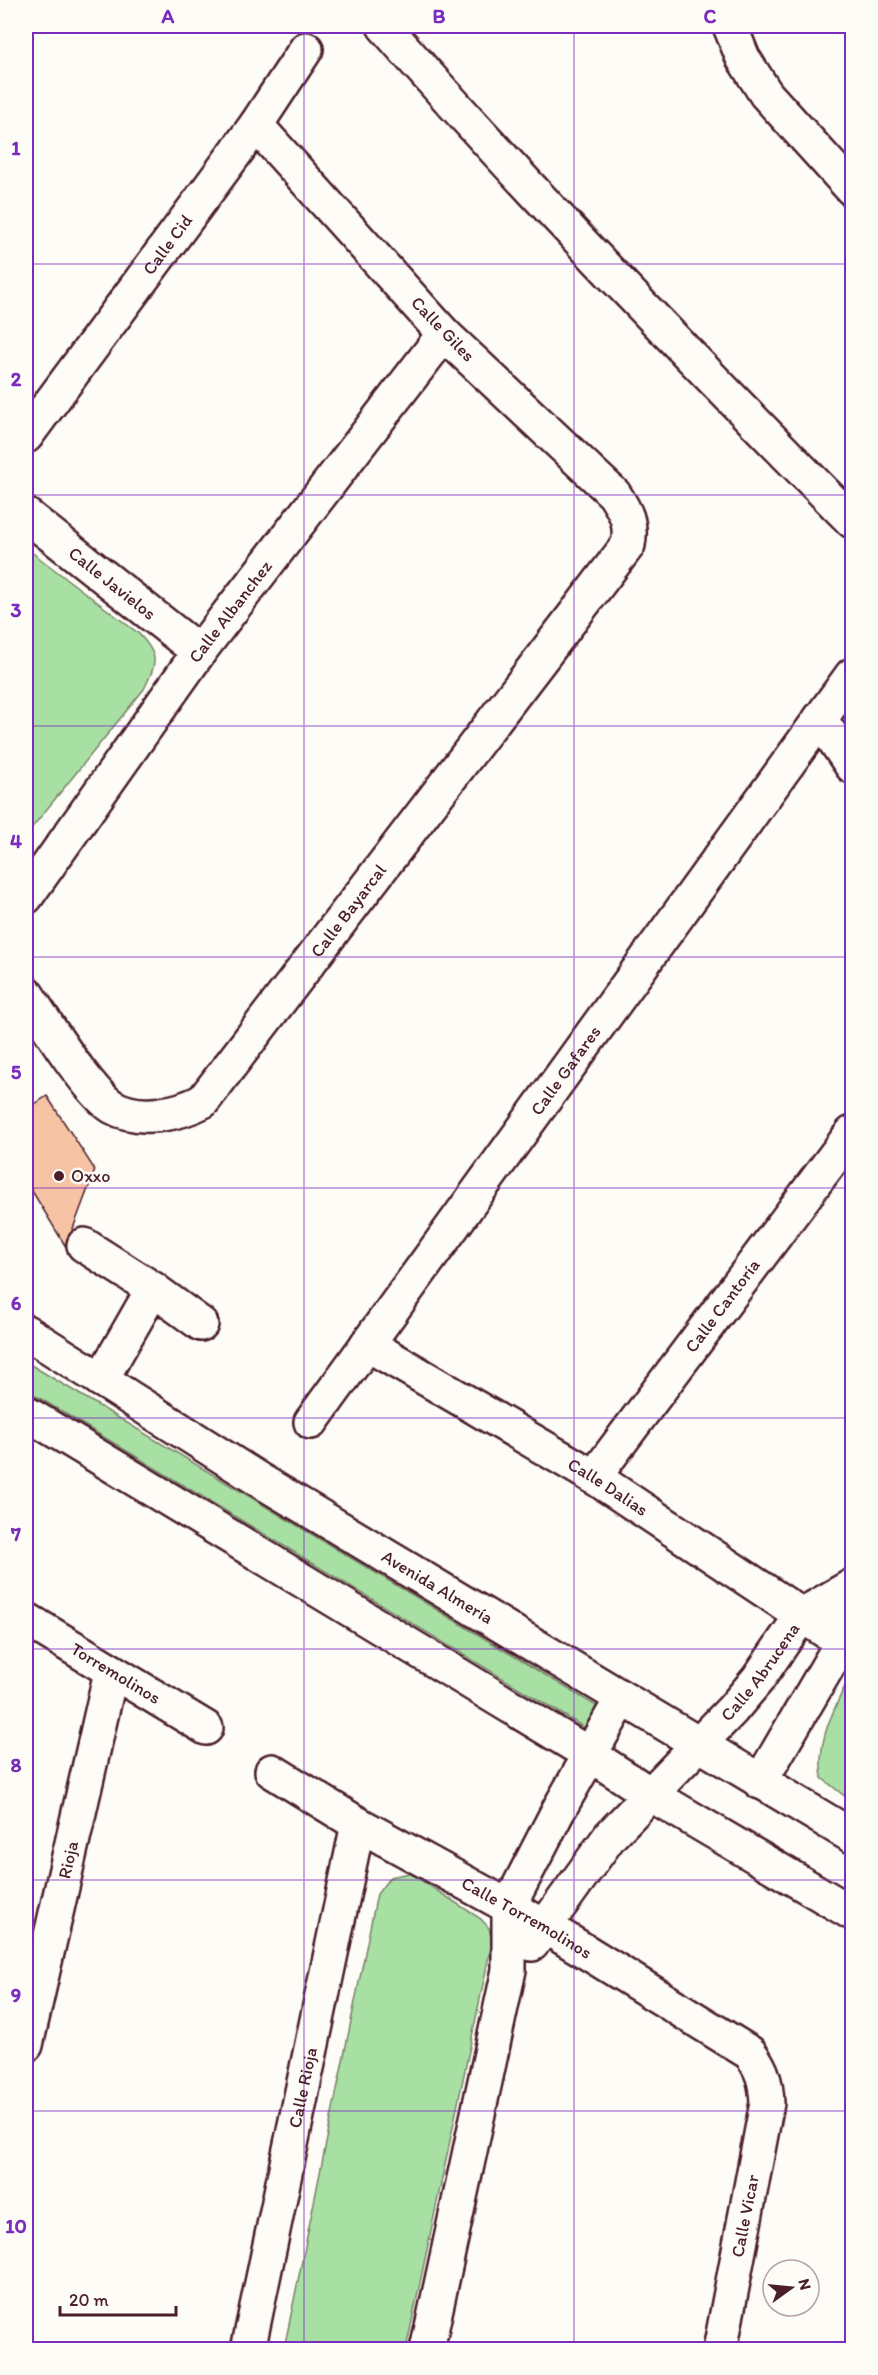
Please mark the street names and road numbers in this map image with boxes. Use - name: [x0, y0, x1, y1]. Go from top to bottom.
- street label: Calle Cid: [138, 210, 197, 279]
- street label: Calle Giles: [406, 292, 480, 366]
- street label: Calle Javielos: [64, 542, 160, 625]
- street label: Calle Albanchez: [184, 556, 277, 667]
- street label: Calle Bayarcal: [306, 860, 391, 962]
- street label: Calle Gafares: [526, 1021, 605, 1120]
- street label: Calle Cantoría: [680, 1255, 765, 1357]
- street label: Calle Dalias: [564, 1453, 652, 1521]
- street label: Avenida Almería: [378, 1545, 497, 1629]
- street label: Calle Abrucena: [716, 1618, 804, 1726]
- street label: Torremolinos: [67, 1638, 165, 1709]
- street label: Rioja: [53, 1838, 83, 1881]
- street label: Calle Torremolinos: [458, 1872, 596, 1964]
- street label: Calle Rioja: [284, 2045, 322, 2130]
- street label: Calle Vicar: [726, 2172, 764, 2259]

